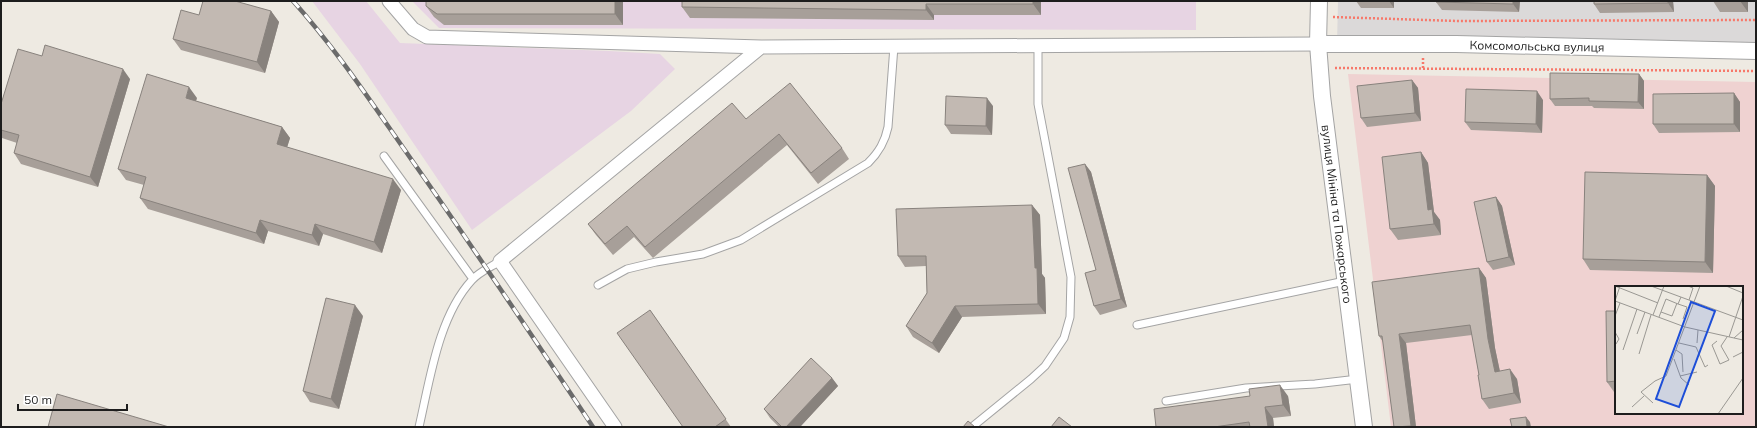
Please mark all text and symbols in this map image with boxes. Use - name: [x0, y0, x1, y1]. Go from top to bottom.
- street label: Комсомольська вулиця: [1469, 37, 1605, 55]
- street label: вулиця Мініна та Пожарського: [1319, 124, 1355, 304]
- inset map: [1615, 286, 1743, 414]
- scale bar: [18, 386, 127, 412]
- text: 50 m: [24, 392, 52, 407]

